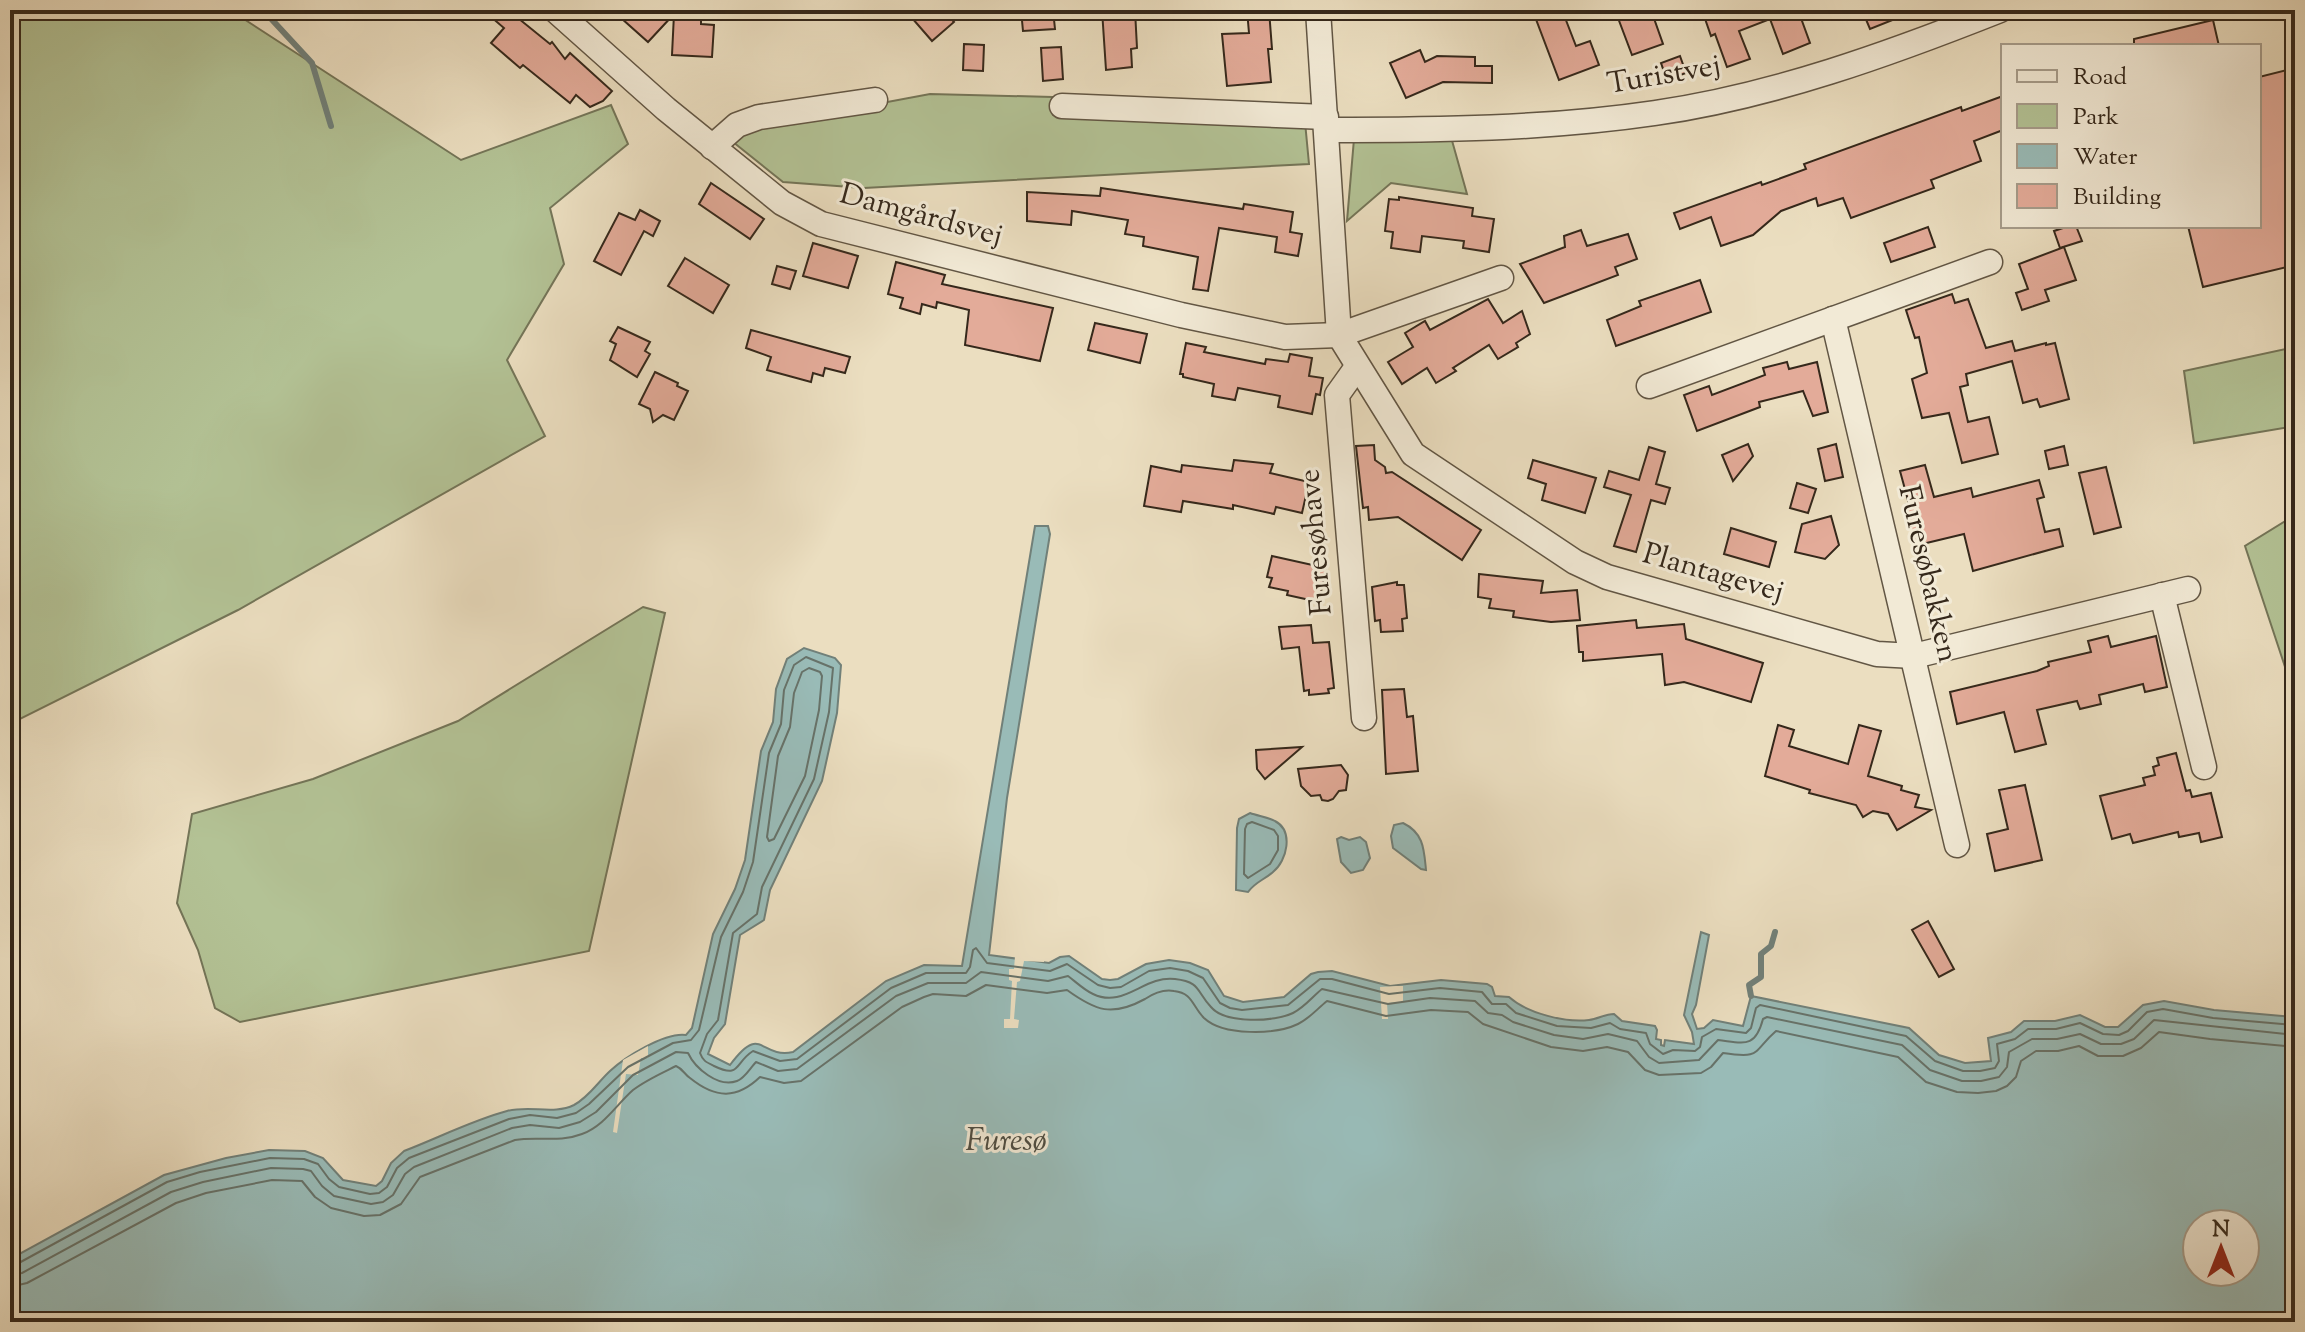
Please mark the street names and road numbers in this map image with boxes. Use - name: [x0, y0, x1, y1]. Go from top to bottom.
- street label: Turistvej: [1604, 45, 1724, 107]
- street label: Damgårdsvej: [835, 174, 1007, 258]
- street label: Furesøhave: [1289, 467, 1345, 617]
- street label: Furesøbakken: [1886, 481, 1968, 667]
- street label: Plantagevej: [1637, 533, 1789, 615]

